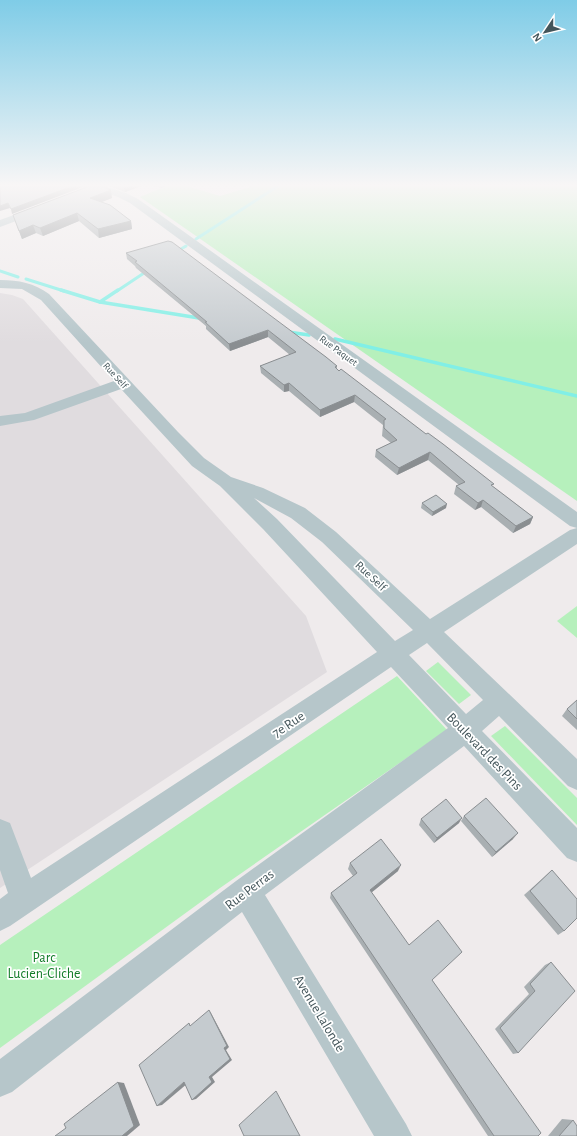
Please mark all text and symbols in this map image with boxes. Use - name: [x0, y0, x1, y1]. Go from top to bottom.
- north arrow: [525, 12, 565, 52]
- text: N: [531, 31, 544, 44]
- street label: Rue Paquet: [318, 334, 360, 368]
- street label: Rue Self: [101, 361, 130, 391]
- street label: Rue Self: [353, 559, 390, 594]
- street label: 7e Rue: [270, 709, 307, 741]
- street label: Boulevard des Pins: [444, 710, 525, 793]
- street label: Rue Perras: [223, 867, 277, 913]
- park label: Parc Lucien-Cliche: [8, 951, 80, 981]
- street label: Avenue Lalonde: [291, 973, 347, 1054]

